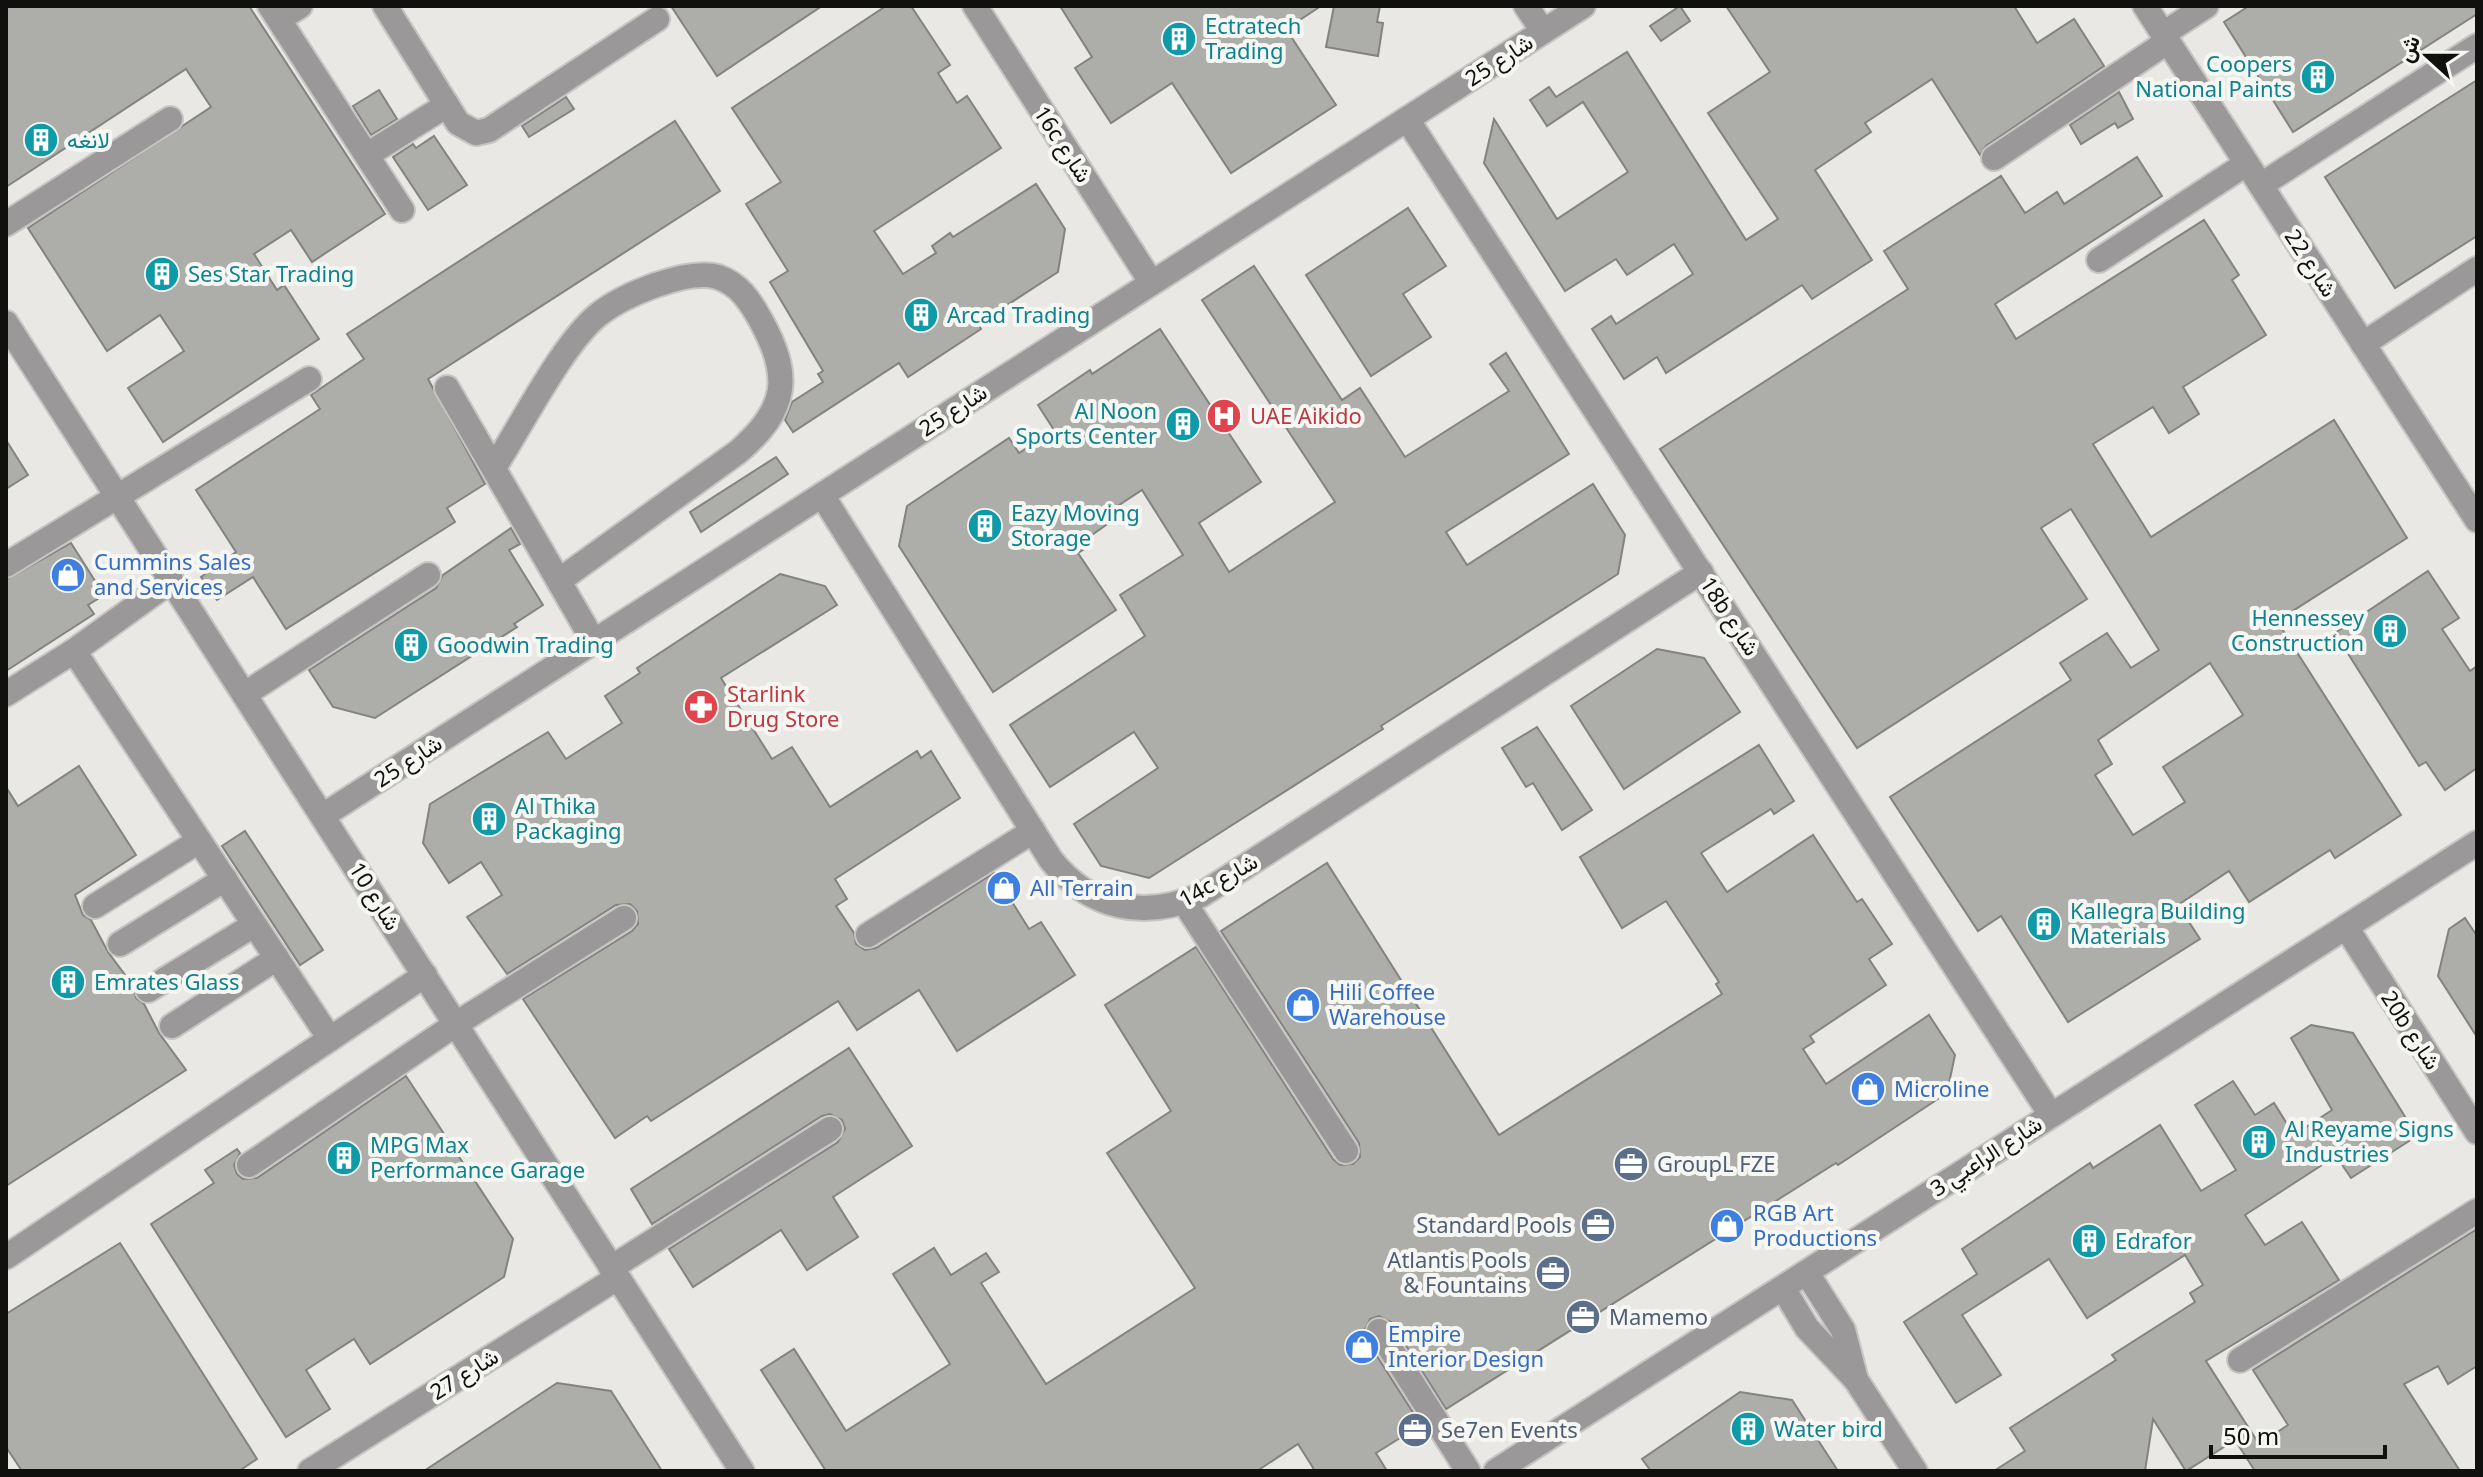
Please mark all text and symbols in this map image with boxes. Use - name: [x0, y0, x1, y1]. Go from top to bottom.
- place label: Ectratech Trading: [1205, 10, 1301, 65]
- north arrow: [2387, 16, 2467, 96]
- building icon: Ectratech Trading: [1160, 20, 1198, 58]
- street label: شارع 25: [1459, 26, 1539, 93]
- text: ش: [2389, 31, 2426, 66]
- place label: Coopers National Paints: [2135, 48, 2292, 103]
- building icon: Coopers National Paints: [2299, 58, 2337, 96]
- street label: 16c شارع: [1027, 99, 1100, 188]
- building icon: لانغه: [22, 121, 60, 159]
- place label: لانغه: [67, 124, 110, 154]
- street label: شارع 22: [2278, 223, 2345, 303]
- building icon: Ses Star Trading: [143, 255, 181, 293]
- place label: Ses Star Trading: [188, 258, 354, 288]
- building icon: Arcad Trading: [902, 296, 940, 334]
- place label: Arcad Trading: [947, 299, 1090, 329]
- street label: شارع 25: [913, 376, 993, 443]
- place label: Al Noon Sports Center: [1015, 395, 1157, 450]
- hospital icon: UAE Aikido: [1205, 397, 1243, 435]
- place label: UAE Aikido: [1250, 400, 1362, 430]
- building icon: Al Noon Sports Center: [1164, 405, 1202, 443]
- place label: Eazy Moving Storage: [1011, 497, 1140, 552]
- building icon: Eazy Moving Storage: [966, 507, 1004, 545]
- place label: Cummins Sales and Services: [94, 546, 251, 601]
- shop icon: Cummins Sales and Services: [49, 556, 87, 594]
- street label: 18b شارع: [1693, 570, 1768, 661]
- place label: Hennessey Construction: [2231, 602, 2365, 657]
- building icon: Hennessey Construction: [2371, 612, 2409, 650]
- building icon: Goodwin Trading: [392, 626, 430, 664]
- place label: Goodwin Trading: [437, 629, 614, 659]
- place label: Starlink Drug Store: [727, 678, 839, 733]
- pharmacy icon: Starlink Drug Store: [682, 688, 720, 726]
- street label: شارع 25: [368, 727, 448, 794]
- place label: Al Thika Packaging: [515, 790, 622, 845]
- building icon: Al Thika Packaging: [470, 800, 508, 838]
- street label: 14c شارع: [1173, 845, 1263, 914]
- street label: شارع 10: [342, 856, 408, 936]
- shop icon: All Terrain: [985, 869, 1023, 907]
- place label: All Terrain: [1030, 872, 1134, 902]
- place label: Kallegra Building Materials: [2070, 895, 2246, 950]
- building icon: Kallegra Building Materials: [2025, 905, 2063, 943]
- building icon: Emrates Glass: [49, 963, 87, 1001]
- place label: Emrates Glass: [94, 966, 240, 996]
- place label: Hili Coffee Warehouse: [1329, 976, 1446, 1031]
- street label: 20b شارع: [2374, 984, 2449, 1075]
- shop icon: Hili Coffee Warehouse: [1284, 986, 1322, 1024]
- shop icon: Microline: [1849, 1070, 1887, 1108]
- place label: Microline: [1894, 1073, 1990, 1103]
- street label: شارع الراعبي 3: [1924, 1108, 2050, 1207]
- place label: Al Reyame Signs Industries: [2285, 1113, 2454, 1168]
- building icon: Al Reyame Signs Industries: [2240, 1123, 2278, 1161]
- place label: MPG Max Performance Garage: [370, 1129, 585, 1184]
- building icon: MPG Max Performance Garage: [325, 1139, 363, 1177]
- office icon: GroupL FZE: [1612, 1145, 1650, 1183]
- place label: GroupL FZE: [1657, 1148, 1776, 1178]
- place label: RGB Art Productions: [1753, 1197, 1877, 1252]
- office icon: Standard Pools: [1579, 1206, 1617, 1244]
- shop icon: RGB Art Productions: [1708, 1207, 1746, 1245]
- place label: Standard Pools: [1416, 1209, 1572, 1239]
- building icon: Edrafor: [2070, 1222, 2108, 1260]
- place label: Edrafor: [2115, 1225, 2192, 1255]
- place label: Atlantis Pools & Fountains: [1387, 1244, 1527, 1299]
- office icon: Atlantis Pools & Fountains: [1534, 1254, 1572, 1292]
- office icon: Mamemo: [1564, 1298, 1602, 1336]
- place label: Mamemo: [1609, 1301, 1708, 1331]
- place label: Empire Interior Design: [1388, 1318, 1544, 1373]
- shop icon: Empire Interior Design: [1343, 1328, 1381, 1366]
- street label: شارع 27: [424, 1341, 504, 1407]
- scale bar: [2211, 1409, 2385, 1459]
- building icon: Water bird: [1729, 1410, 1767, 1448]
- office icon: Se7en Events: [1396, 1411, 1434, 1449]
- place label: Water bird: [1774, 1413, 1883, 1443]
- place label: Se7en Events: [1441, 1414, 1578, 1444]
- text: 50 m: [2223, 1419, 2279, 1452]

